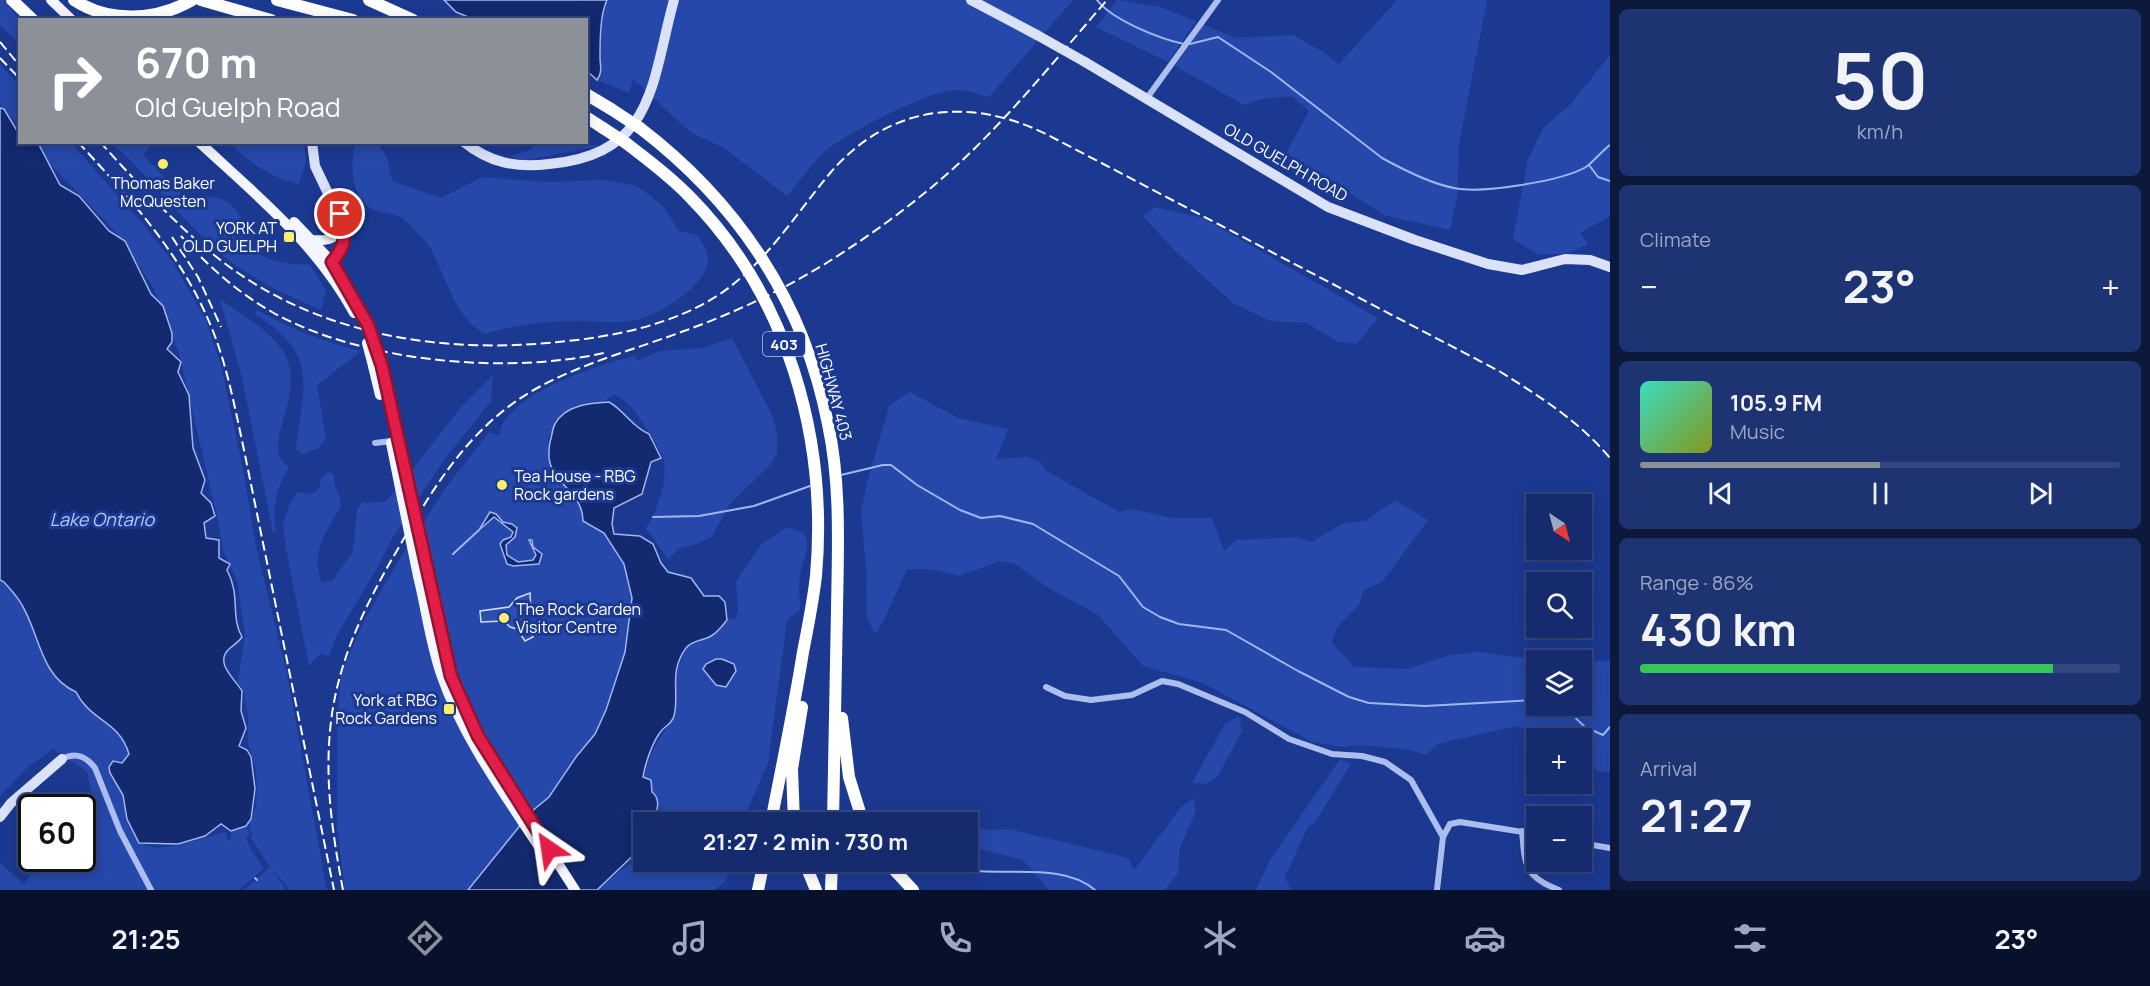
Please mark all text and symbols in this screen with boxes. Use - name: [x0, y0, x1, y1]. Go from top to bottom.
- text: 50: [1831, 26, 1929, 132]
- text: 670 m: [135, 33, 257, 91]
- icon: right: [36, 42, 114, 120]
- text: Old Guelph Road: [135, 88, 341, 125]
- street label: OLD GUELPH ROAD: [1220, 118, 1352, 207]
- text: km/h: [1857, 118, 1903, 145]
- marker: Thomas Baker McQuesten: [156, 157, 170, 171]
- place label: Thomas Baker McQuesten: [111, 172, 215, 212]
- pin: [314, 188, 365, 239]
- icon: arrive: [323, 197, 356, 230]
- place label: YORK AT OLD GUELPH: [183, 217, 277, 257]
- text: Climate: [1640, 226, 1711, 253]
- marker: YORK AT OLD GUELPH: [282, 230, 296, 244]
- text: 23°: [1843, 255, 1916, 317]
- text: −: [1640, 264, 1658, 309]
- text: +: [2101, 264, 2120, 309]
- road number: 403: [763, 332, 805, 356]
- street label: HIGHWAY 403: [811, 341, 857, 443]
- text: 105.9 FM: [1730, 388, 1822, 418]
- text: Music: [1730, 418, 1785, 445]
- place label: Tea House - RBG Rock gardens: [514, 465, 636, 505]
- icon: previous: [1704, 477, 1737, 510]
- icon: pause: [1864, 477, 1897, 510]
- icon: next: [2024, 477, 2057, 510]
- marker: Tea House - RBG Rock gardens: [495, 478, 509, 492]
- north arrow: [1526, 494, 1592, 560]
- map controls: [1526, 494, 1592, 872]
- water label: Lake Ontario: [50, 507, 156, 531]
- text: Range · 86%: [1640, 569, 1754, 596]
- button: search: [1526, 572, 1592, 638]
- place label: The Rock Garden Visitor Centre: [516, 598, 641, 638]
- text: 430 km: [1640, 598, 1797, 660]
- marker: The Rock Garden Visitor Centre: [497, 611, 511, 625]
- button: layers: [1526, 650, 1592, 716]
- place label: York at RBG Rock Gardens: [335, 689, 437, 729]
- marker: York at RBG Rock Gardens: [442, 702, 456, 716]
- button: +: [1526, 728, 1592, 794]
- text: Arrival: [1640, 755, 1697, 782]
- text: 21:27: [1640, 784, 1753, 846]
- speed limit sign: 60: [18, 794, 96, 872]
- button: −: [1526, 806, 1592, 872]
- position arrow: [517, 817, 581, 881]
- text: 21:27 · 2 min · 730 m: [703, 827, 908, 857]
- icon: directions: [404, 917, 446, 959]
- icon: music: [669, 917, 711, 959]
- icon: phone: [934, 917, 976, 959]
- icon: climate: [1199, 917, 1241, 959]
- icon: car: [1464, 917, 1506, 959]
- icon: filters: [1729, 917, 1771, 959]
- text: 21:25: [112, 920, 181, 957]
- text: 23°: [1995, 920, 2038, 957]

